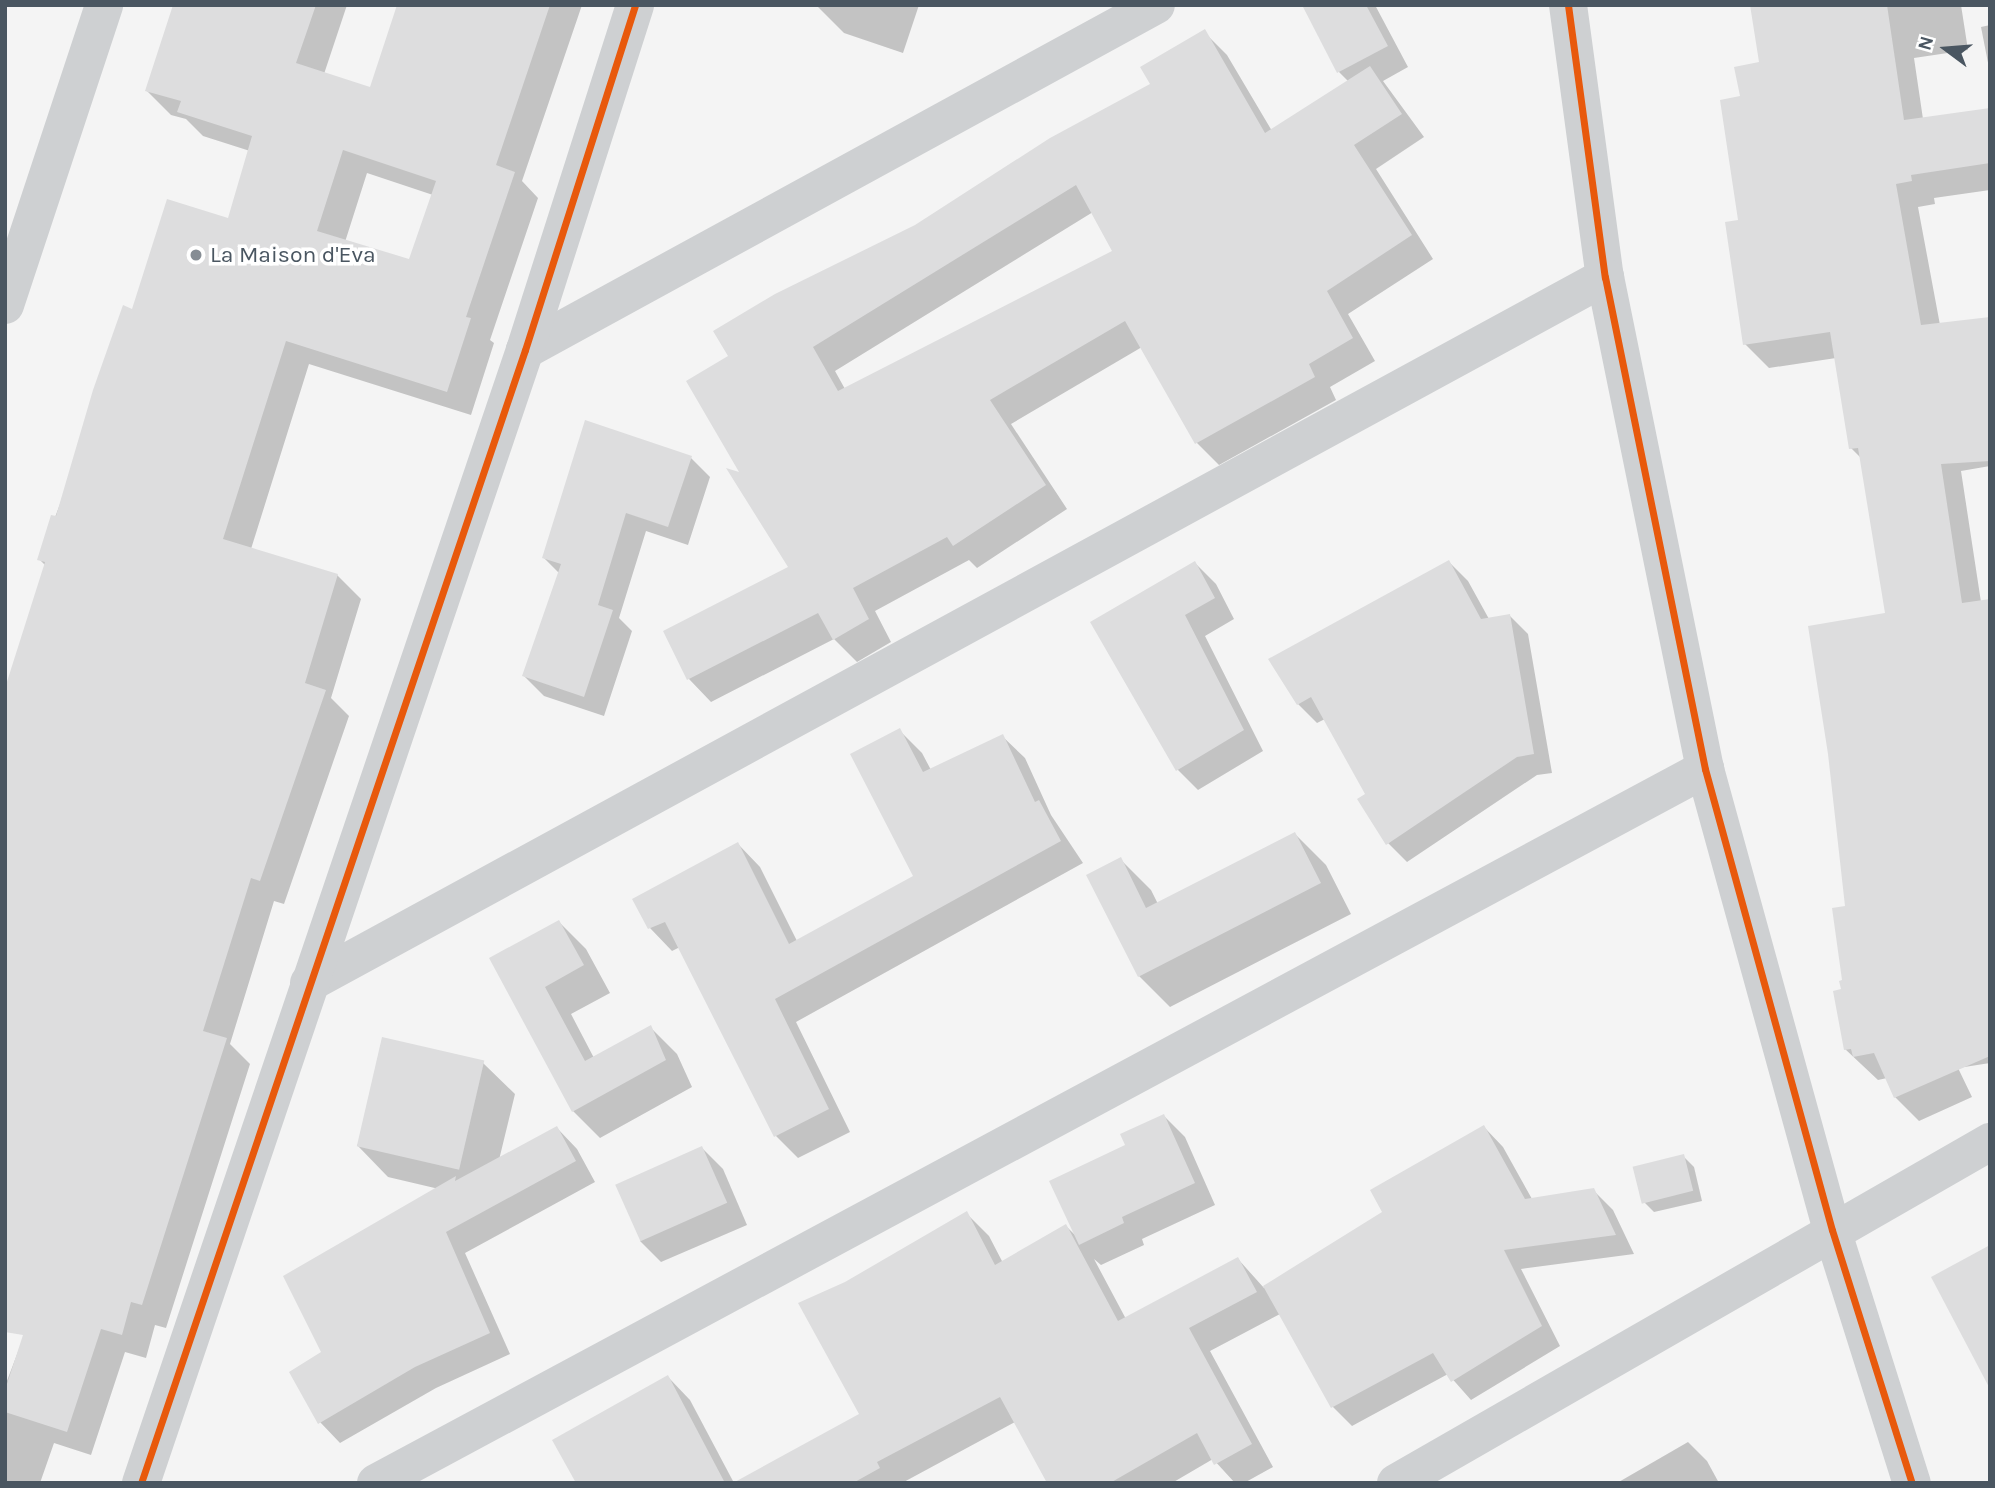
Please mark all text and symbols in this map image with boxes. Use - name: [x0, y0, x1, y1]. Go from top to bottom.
- north arrow: [1911, 14, 1981, 84]
- text: N: [1913, 34, 1938, 53]
- place label: La Maison d'Eva: [210, 241, 376, 269]
- marker: La Maison d'Eva: [188, 247, 204, 263]

